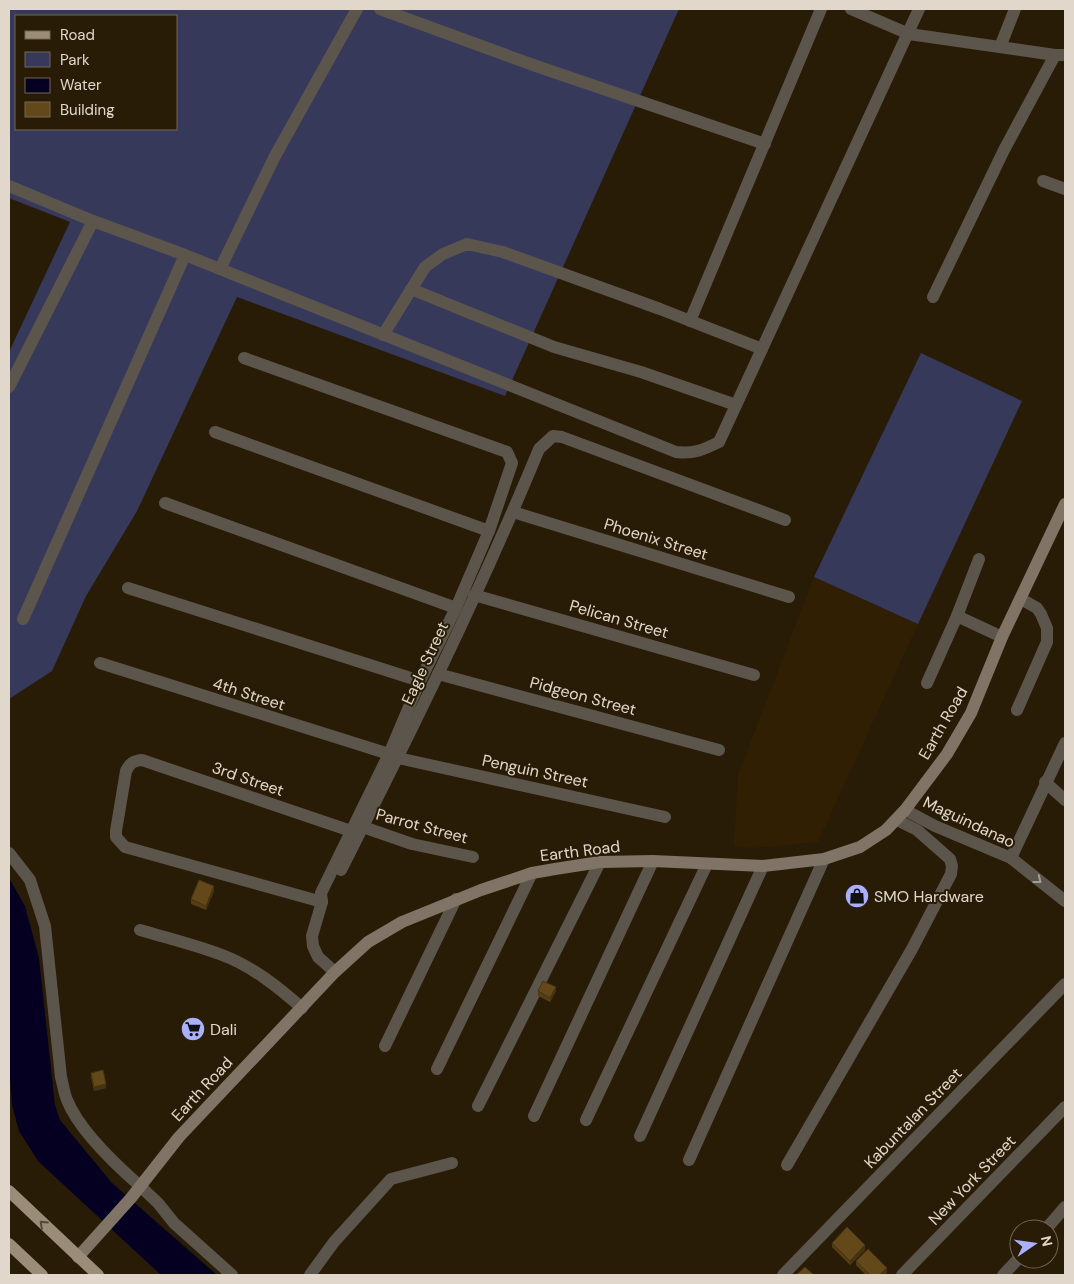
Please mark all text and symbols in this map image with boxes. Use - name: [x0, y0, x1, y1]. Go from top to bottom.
- legend: [15, 15, 178, 130]
- text: Road: [60, 25, 95, 45]
- text: Park: [60, 50, 90, 70]
- text: Water: [60, 75, 102, 95]
- text: Building: [60, 100, 115, 120]
- street label: Phoenix Street: [601, 513, 711, 565]
- street label: Pelican Street: [567, 595, 671, 643]
- street label: Eagle Street: [397, 618, 453, 708]
- street label: 4th Street: [210, 672, 288, 716]
- street label: Pidgeon Street: [528, 672, 638, 720]
- street label: Earth Road: [914, 683, 972, 763]
- street label: Penguin Street: [480, 750, 590, 792]
- street label: 3rd Street: [209, 757, 287, 801]
- street label: Maguindanao: [920, 791, 1018, 853]
- street label: Parrot Street: [374, 804, 470, 848]
- street label: Earth Road: [539, 836, 621, 866]
- one-way arrow: [1033, 874, 1042, 883]
- shop icon: SMO Hardware: [844, 883, 870, 909]
- place label: SMO Hardware: [874, 886, 984, 907]
- supermarket icon: Dali: [180, 1016, 206, 1042]
- place label: Dali: [210, 1019, 237, 1040]
- street label: Earth Road: [167, 1052, 237, 1126]
- street label: Kabuntalan Street: [860, 1063, 966, 1173]
- street label: New York Street: [924, 1131, 1020, 1229]
- north arrow: [1009, 1219, 1059, 1269]
- one-way arrow: [40, 1221, 49, 1230]
- text: N: [1037, 1234, 1057, 1248]

